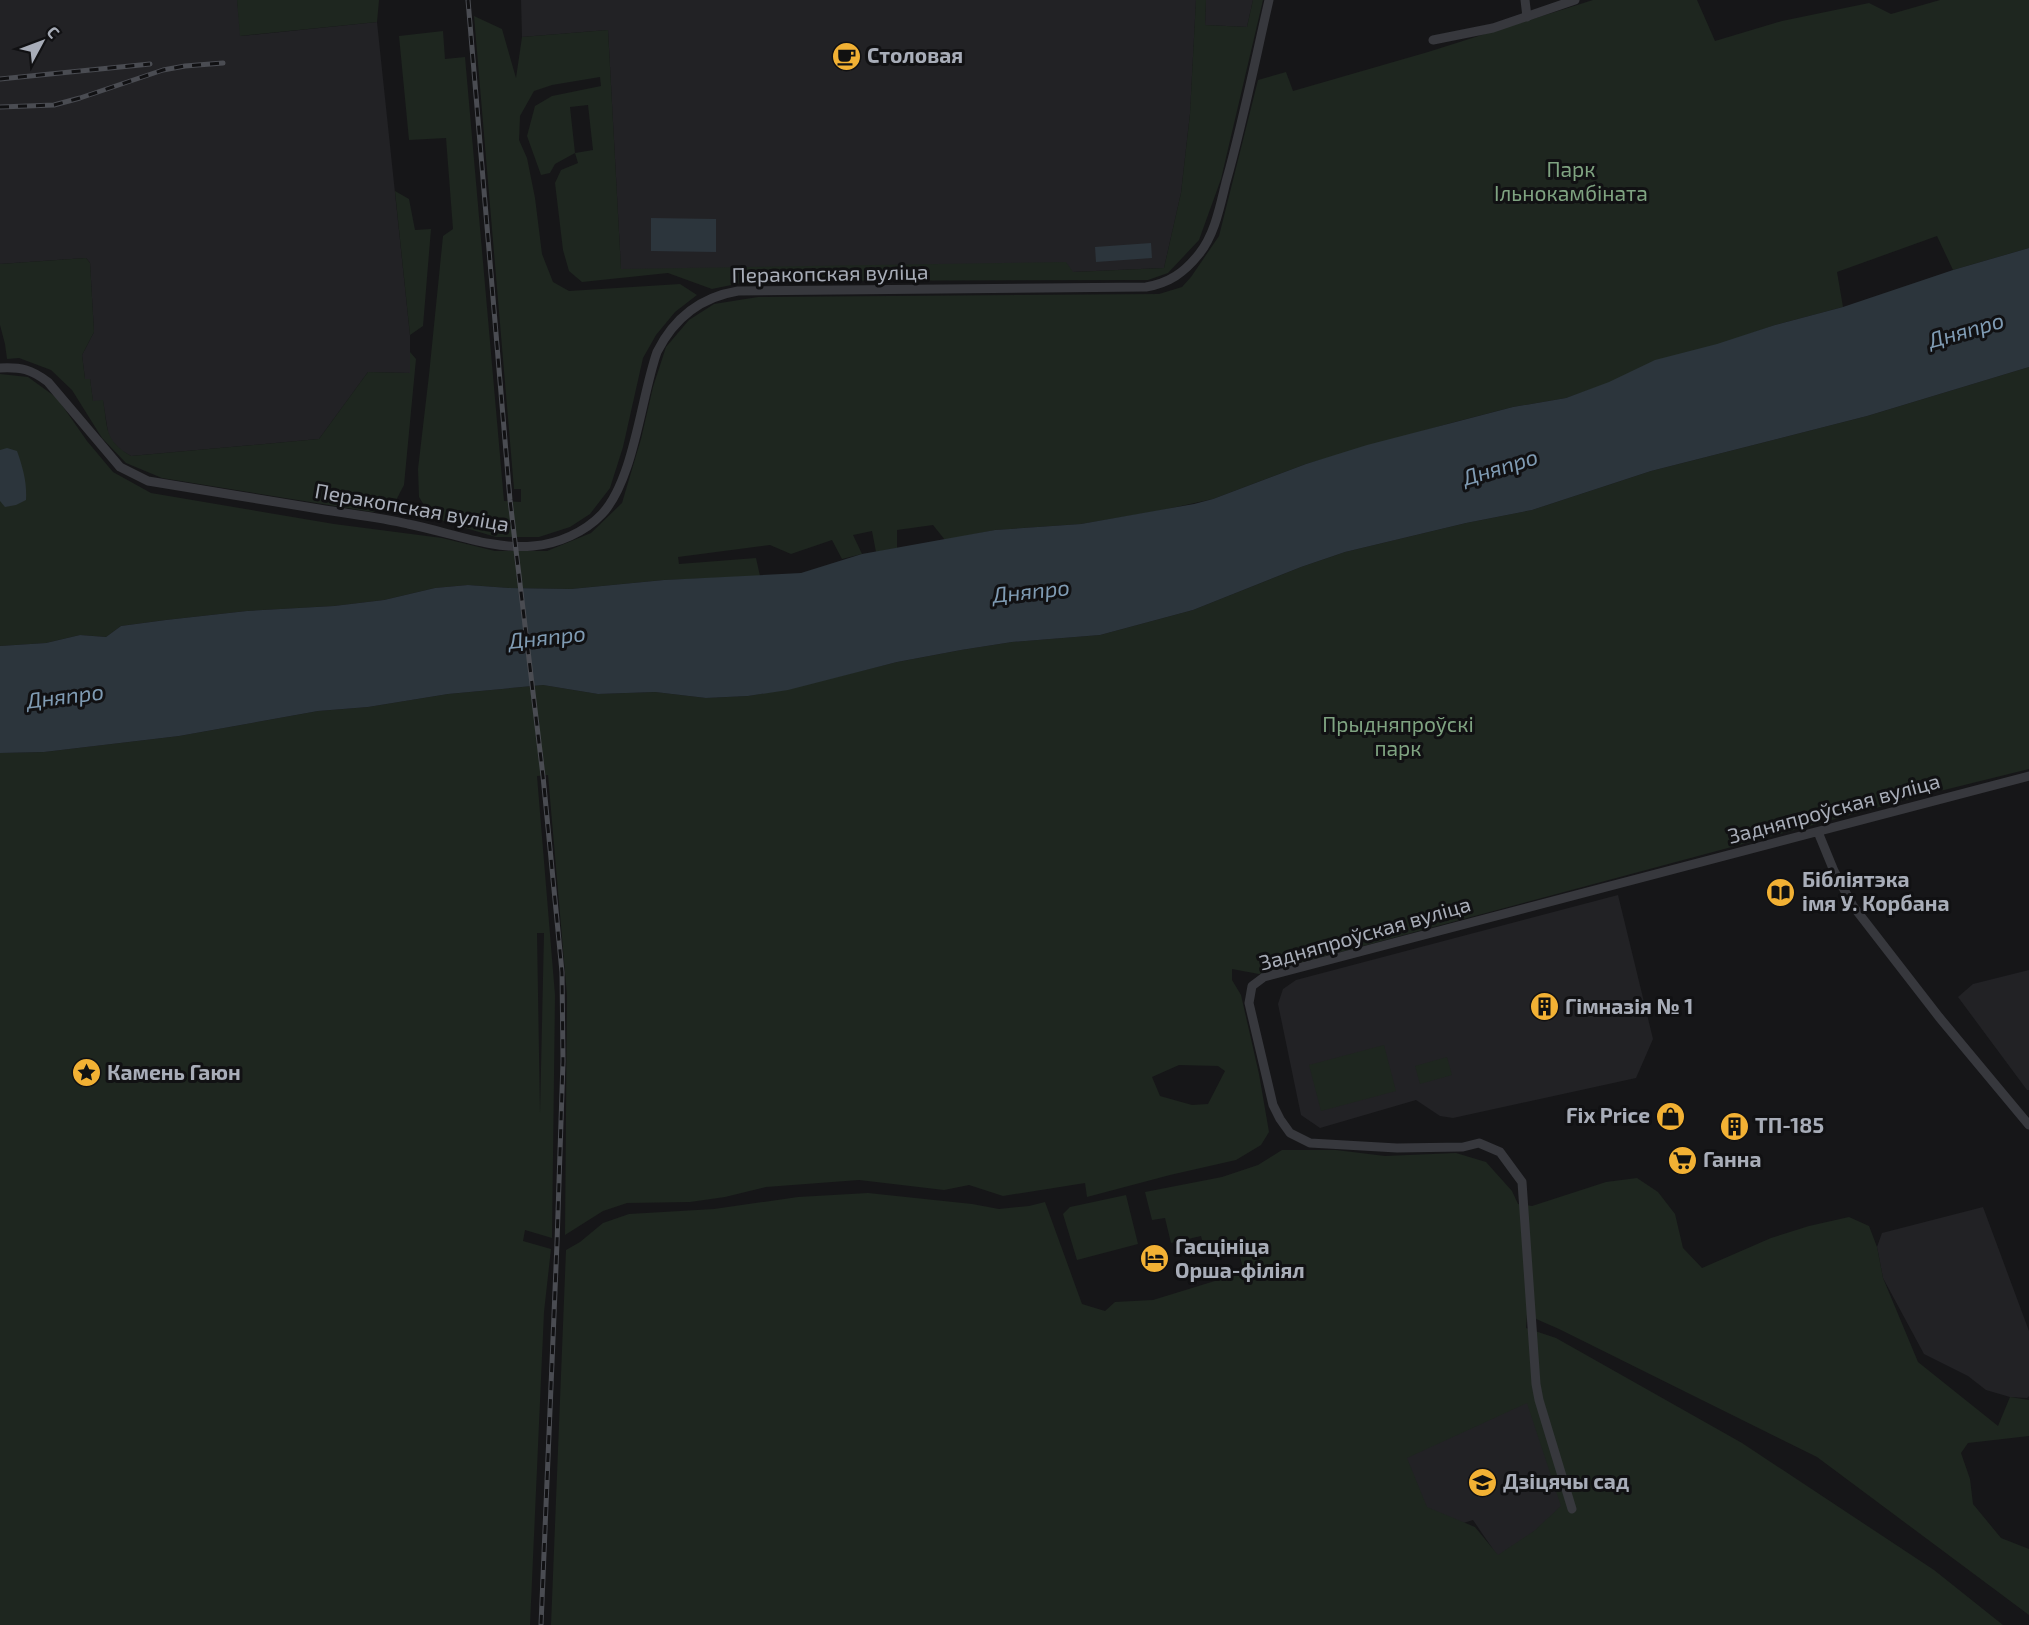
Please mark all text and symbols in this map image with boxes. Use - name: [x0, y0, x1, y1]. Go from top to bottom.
- north arrow: [12, 12, 72, 72]
- text: С: [43, 22, 64, 42]
- cafe icon: Столовая: [830, 40, 862, 72]
- place label: Столовая: [867, 42, 963, 67]
- park label: Парк Ільнокамбіната: [1494, 156, 1648, 205]
- street label: Перакопская вуліца: [731, 258, 929, 288]
- water label: Дняпро: [1924, 306, 2007, 353]
- water label: Дняпро: [1458, 442, 1541, 490]
- street label: Перакопская вуліца: [313, 477, 511, 537]
- water label: Дняпро: [990, 573, 1071, 607]
- water label: Дняпро: [506, 619, 587, 653]
- water label: Дняпро: [24, 677, 105, 713]
- park label: Прыдняпроўскі парк: [1322, 711, 1474, 760]
- street label: Задняпроўская вуліца: [1725, 767, 1943, 849]
- place label: Бібліятэка імя У. Корбана: [1802, 866, 1950, 915]
- library icon: Бібліятэка імя У. Корбана: [1765, 876, 1797, 908]
- street label: Задняпроўская вуліца: [1256, 890, 1473, 976]
- building icon: Гімназія № 1: [1528, 991, 1560, 1023]
- place label: Гімназія № 1: [1565, 993, 1693, 1018]
- place icon: Камень Гаюн: [70, 1057, 102, 1089]
- place label: Камень Гаюн: [107, 1059, 241, 1084]
- shop icon: Fix Price: [1655, 1100, 1687, 1132]
- place label: Fix Price: [1566, 1102, 1650, 1127]
- building icon: ТП-185: [1718, 1110, 1750, 1142]
- place label: ТП-185: [1755, 1112, 1824, 1137]
- supermarket icon: Ганна: [1666, 1144, 1698, 1176]
- place label: Ганна: [1703, 1146, 1761, 1171]
- place label: Гасцініца Орша-філіял: [1175, 1233, 1305, 1282]
- hotel icon: Гасцініца Орша-філіял: [1138, 1243, 1170, 1275]
- school or university icon: Дзіцячы сад: [1466, 1466, 1498, 1498]
- place label: Дзіцячы сад: [1503, 1468, 1629, 1493]

